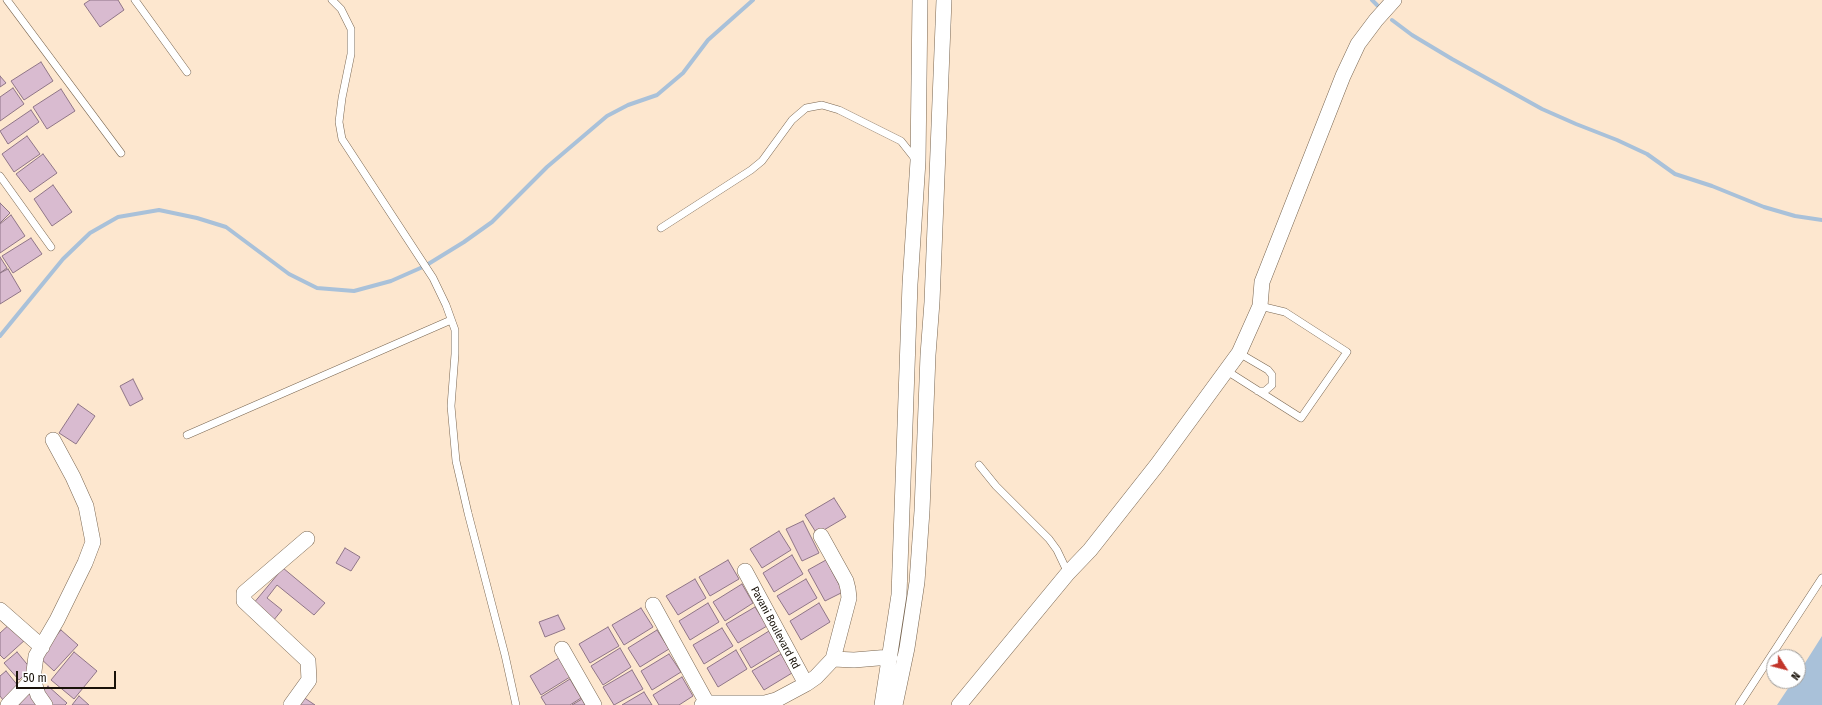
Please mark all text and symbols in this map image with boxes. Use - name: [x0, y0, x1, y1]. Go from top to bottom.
- street label: Pavani Boulevard Rd: [748, 585, 802, 671]
- north arrow: [1766, 649, 1806, 689]
- scale bar: [18, 663, 118, 689]
- text: N: [1788, 669, 1803, 682]
- text: 50 m: [23, 671, 47, 685]

